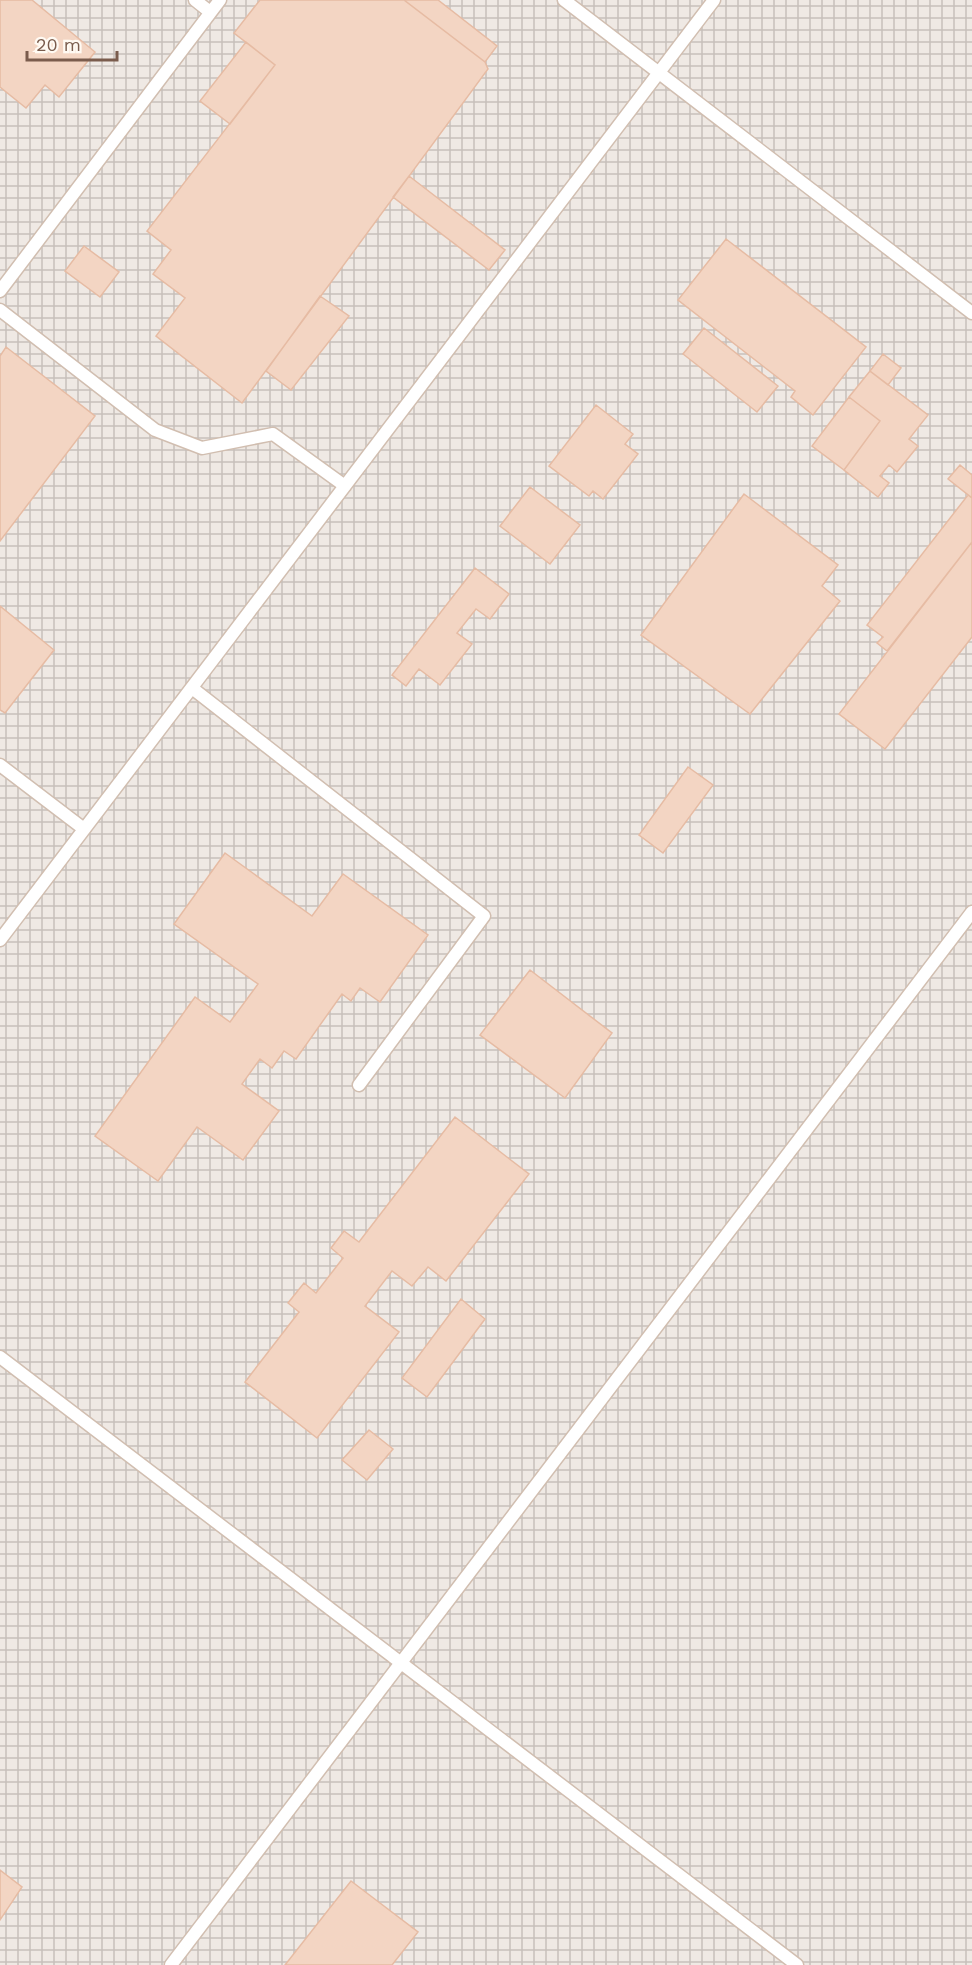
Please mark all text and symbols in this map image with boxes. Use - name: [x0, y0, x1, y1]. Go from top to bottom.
- scale bar: [27, 24, 117, 62]
- text: 20 m: [36, 34, 81, 55]

